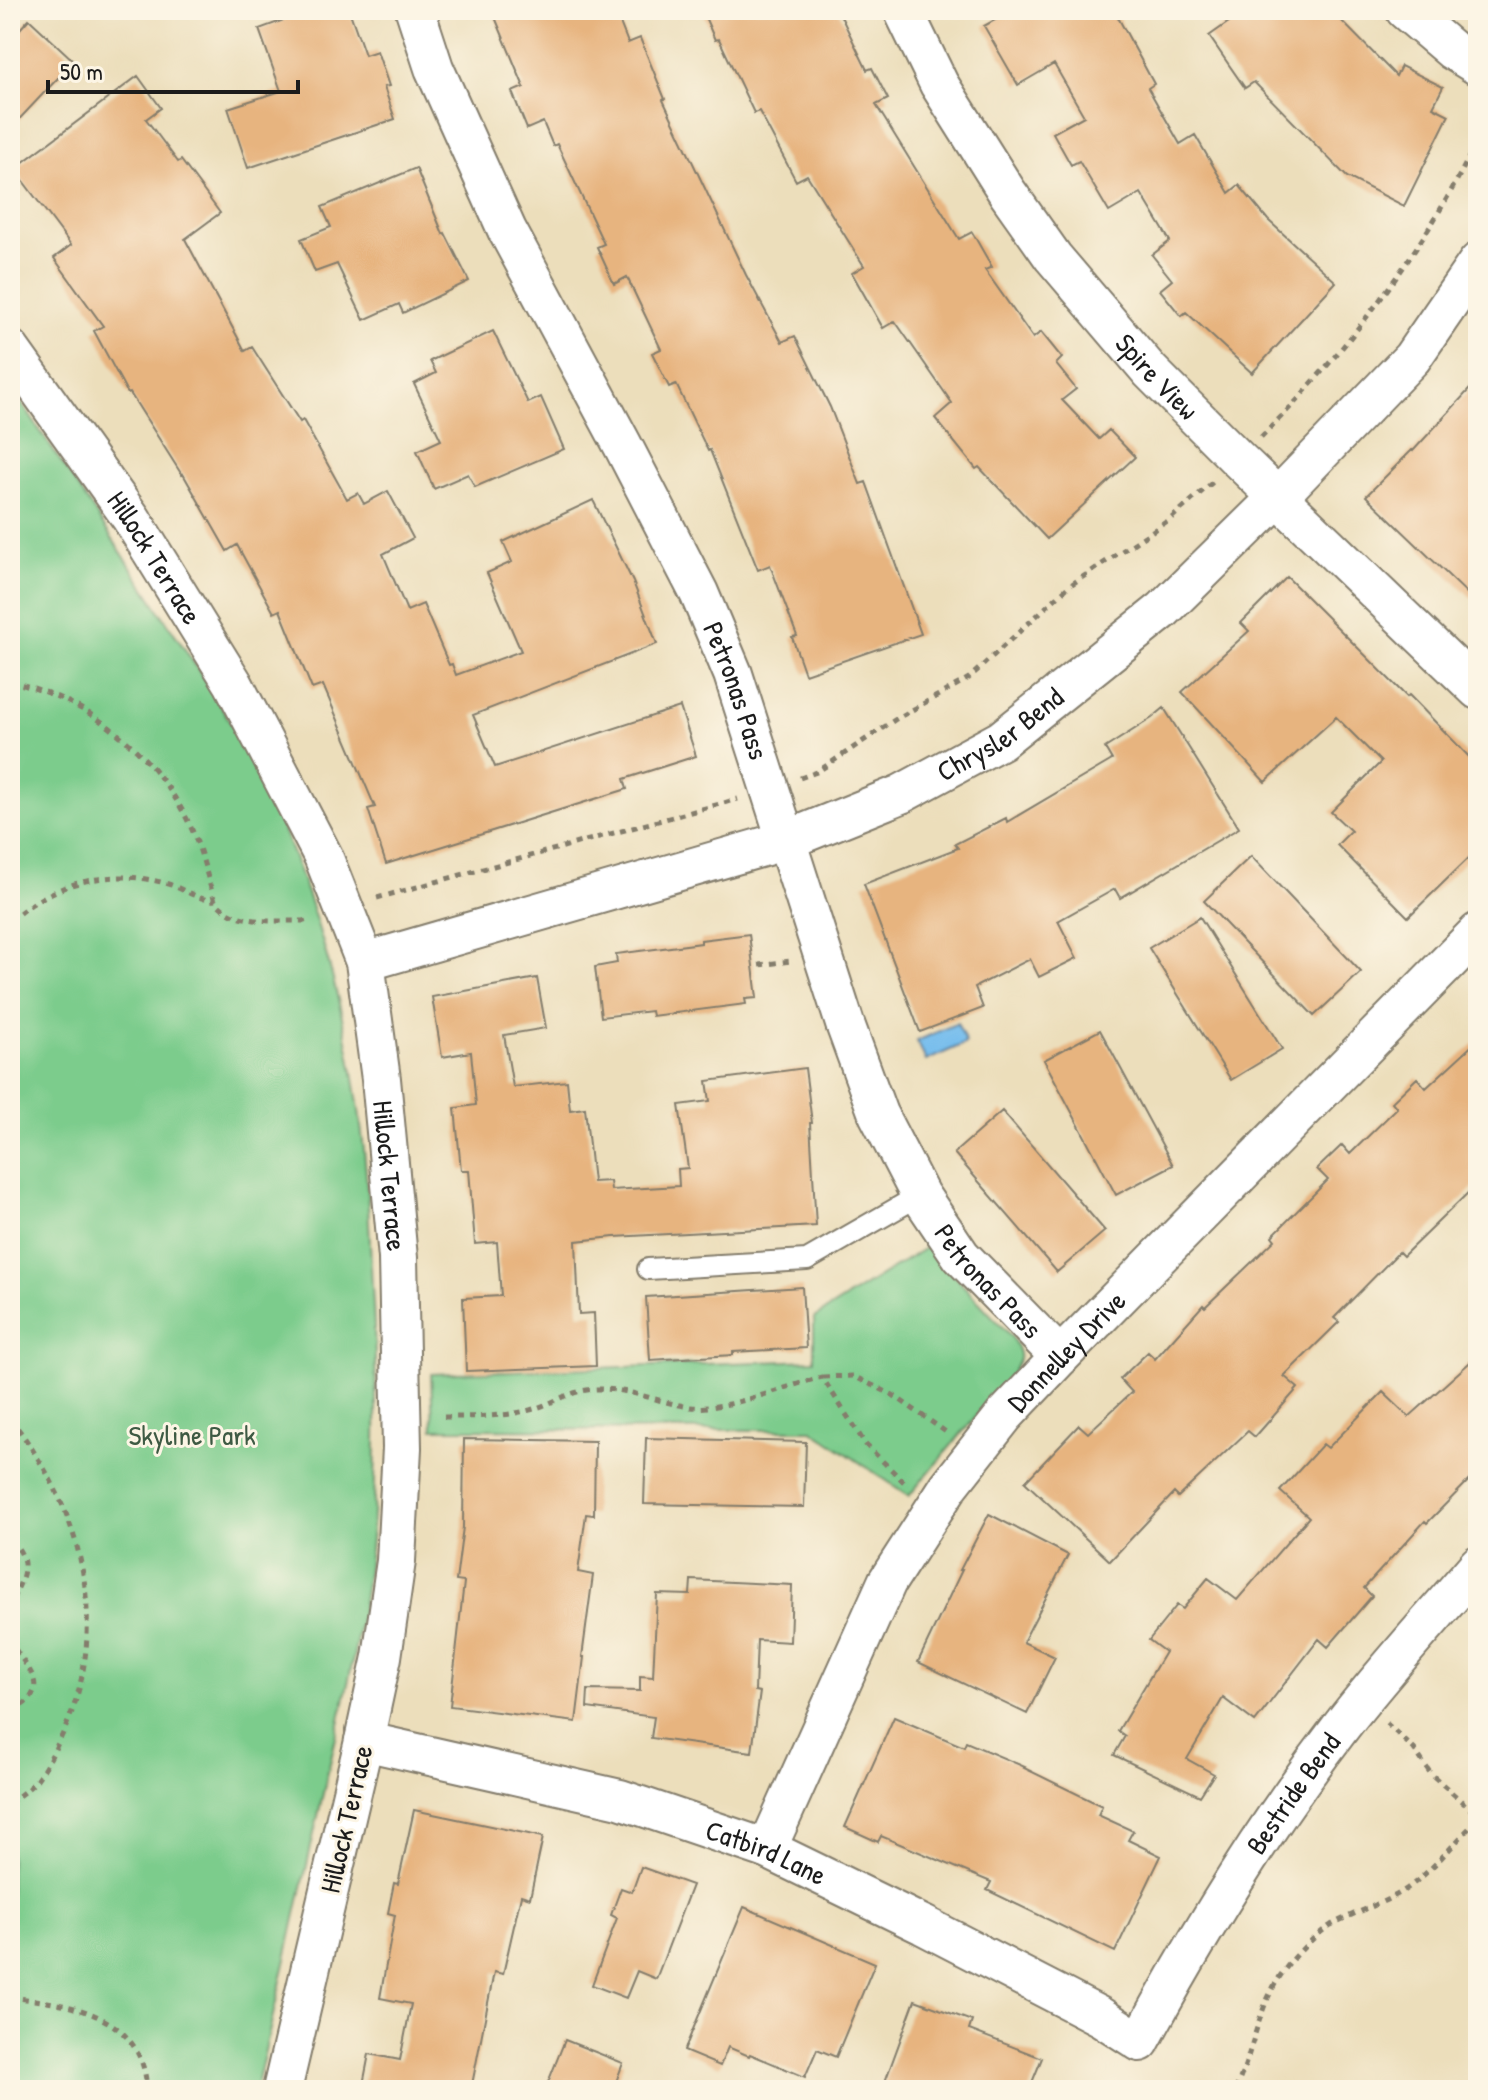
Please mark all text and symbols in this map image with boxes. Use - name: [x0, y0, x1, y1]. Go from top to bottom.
- scale bar: [48, 44, 298, 94]
- text: 50 m: [60, 55, 103, 87]
- street label: Spire View: [1107, 325, 1207, 428]
- street label: Hillock Terrace: [99, 483, 211, 631]
- street label: Petronas Pass: [694, 616, 778, 764]
- street label: Chrysler Bend: [930, 678, 1071, 790]
- street label: Hillock Terrace: [364, 1099, 416, 1252]
- street label: Petronas Pass: [926, 1216, 1050, 1347]
- street label: Donnelley Drive: [999, 1282, 1134, 1420]
- park label: Skyline Park: [128, 1416, 256, 1454]
- street label: Bestride Bend: [1237, 1725, 1349, 1862]
- street label: Hillock Terrace: [311, 1741, 381, 1897]
- street label: Catbird Lane: [701, 1811, 833, 1894]

